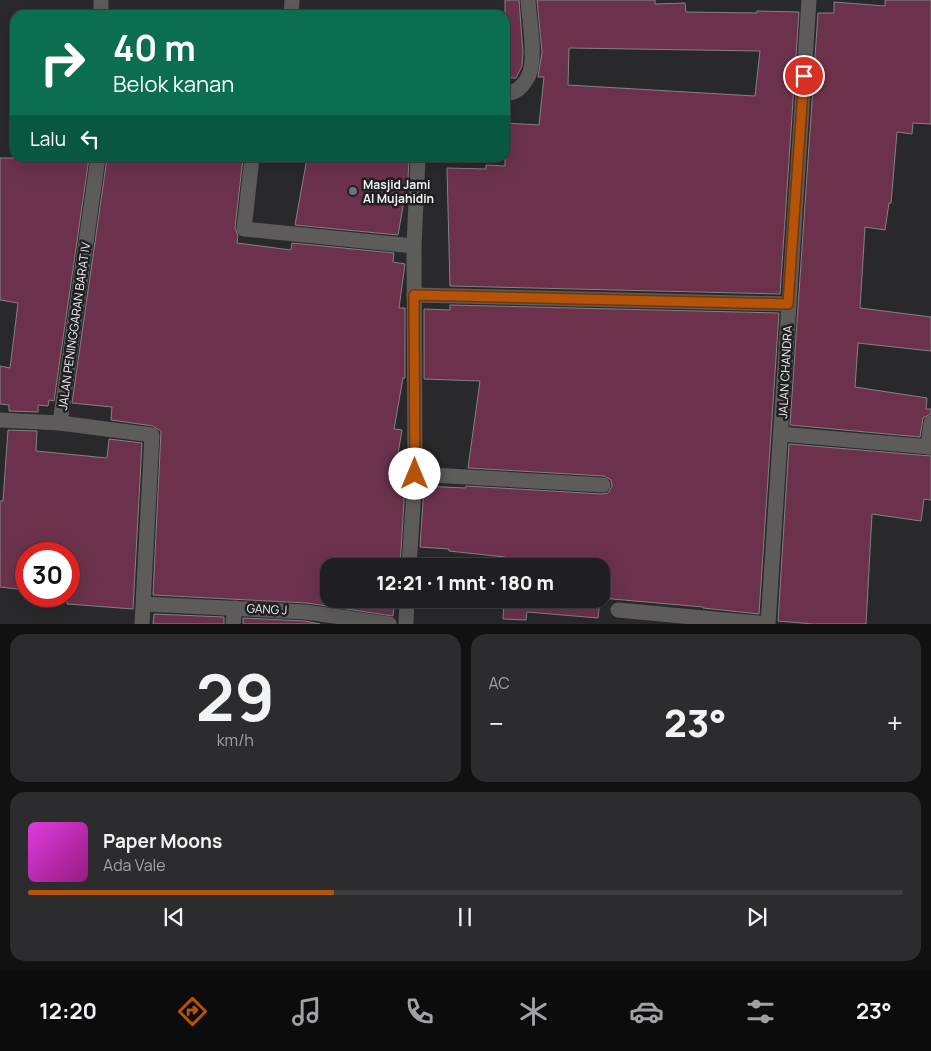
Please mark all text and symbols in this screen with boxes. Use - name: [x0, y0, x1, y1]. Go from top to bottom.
- text: 40 m: [113, 24, 196, 72]
- icon: right: [30, 30, 95, 95]
- pin: [783, 55, 825, 97]
- icon: arrive: [790, 62, 818, 90]
- text: Belok kanan: [113, 69, 234, 99]
- icon: left: [76, 125, 104, 153]
- text: Lalu: [30, 126, 66, 152]
- place label: Masjid Jami Al Mujahidin: [363, 176, 434, 207]
- marker: Masjid Jami Al Mujahidin: [347, 185, 359, 197]
- street label: JALAN PENINGGARAN BARAT IV: [54, 240, 94, 411]
- street label: JALAN CHANDRA: [774, 325, 796, 419]
- position arrow: [388, 447, 440, 499]
- speed limit sign: 30: [15, 542, 80, 607]
- text: 12:21 · 1 mnt · 180 m: [376, 570, 554, 596]
- street label: GANG J: [246, 599, 288, 619]
- text: 29: [196, 652, 275, 741]
- text: AC: [489, 672, 510, 694]
- text: 23°: [664, 696, 726, 748]
- text: −: [489, 704, 504, 742]
- text: +: [887, 704, 903, 742]
- text: km/h: [217, 729, 254, 751]
- text: Paper Moons: [103, 828, 222, 854]
- text: Ada Vale: [103, 854, 166, 876]
- icon: previous: [160, 903, 188, 931]
- icon: pause: [451, 903, 479, 931]
- icon: next: [743, 903, 771, 931]
- icon: directions: [175, 994, 210, 1029]
- icon: music: [289, 994, 324, 1029]
- icon: phone: [402, 994, 437, 1029]
- icon: climate: [516, 994, 551, 1029]
- icon: car: [629, 994, 664, 1029]
- icon: filters: [743, 994, 778, 1029]
- text: 12:20: [39, 996, 97, 1026]
- text: 23°: [856, 996, 892, 1026]

